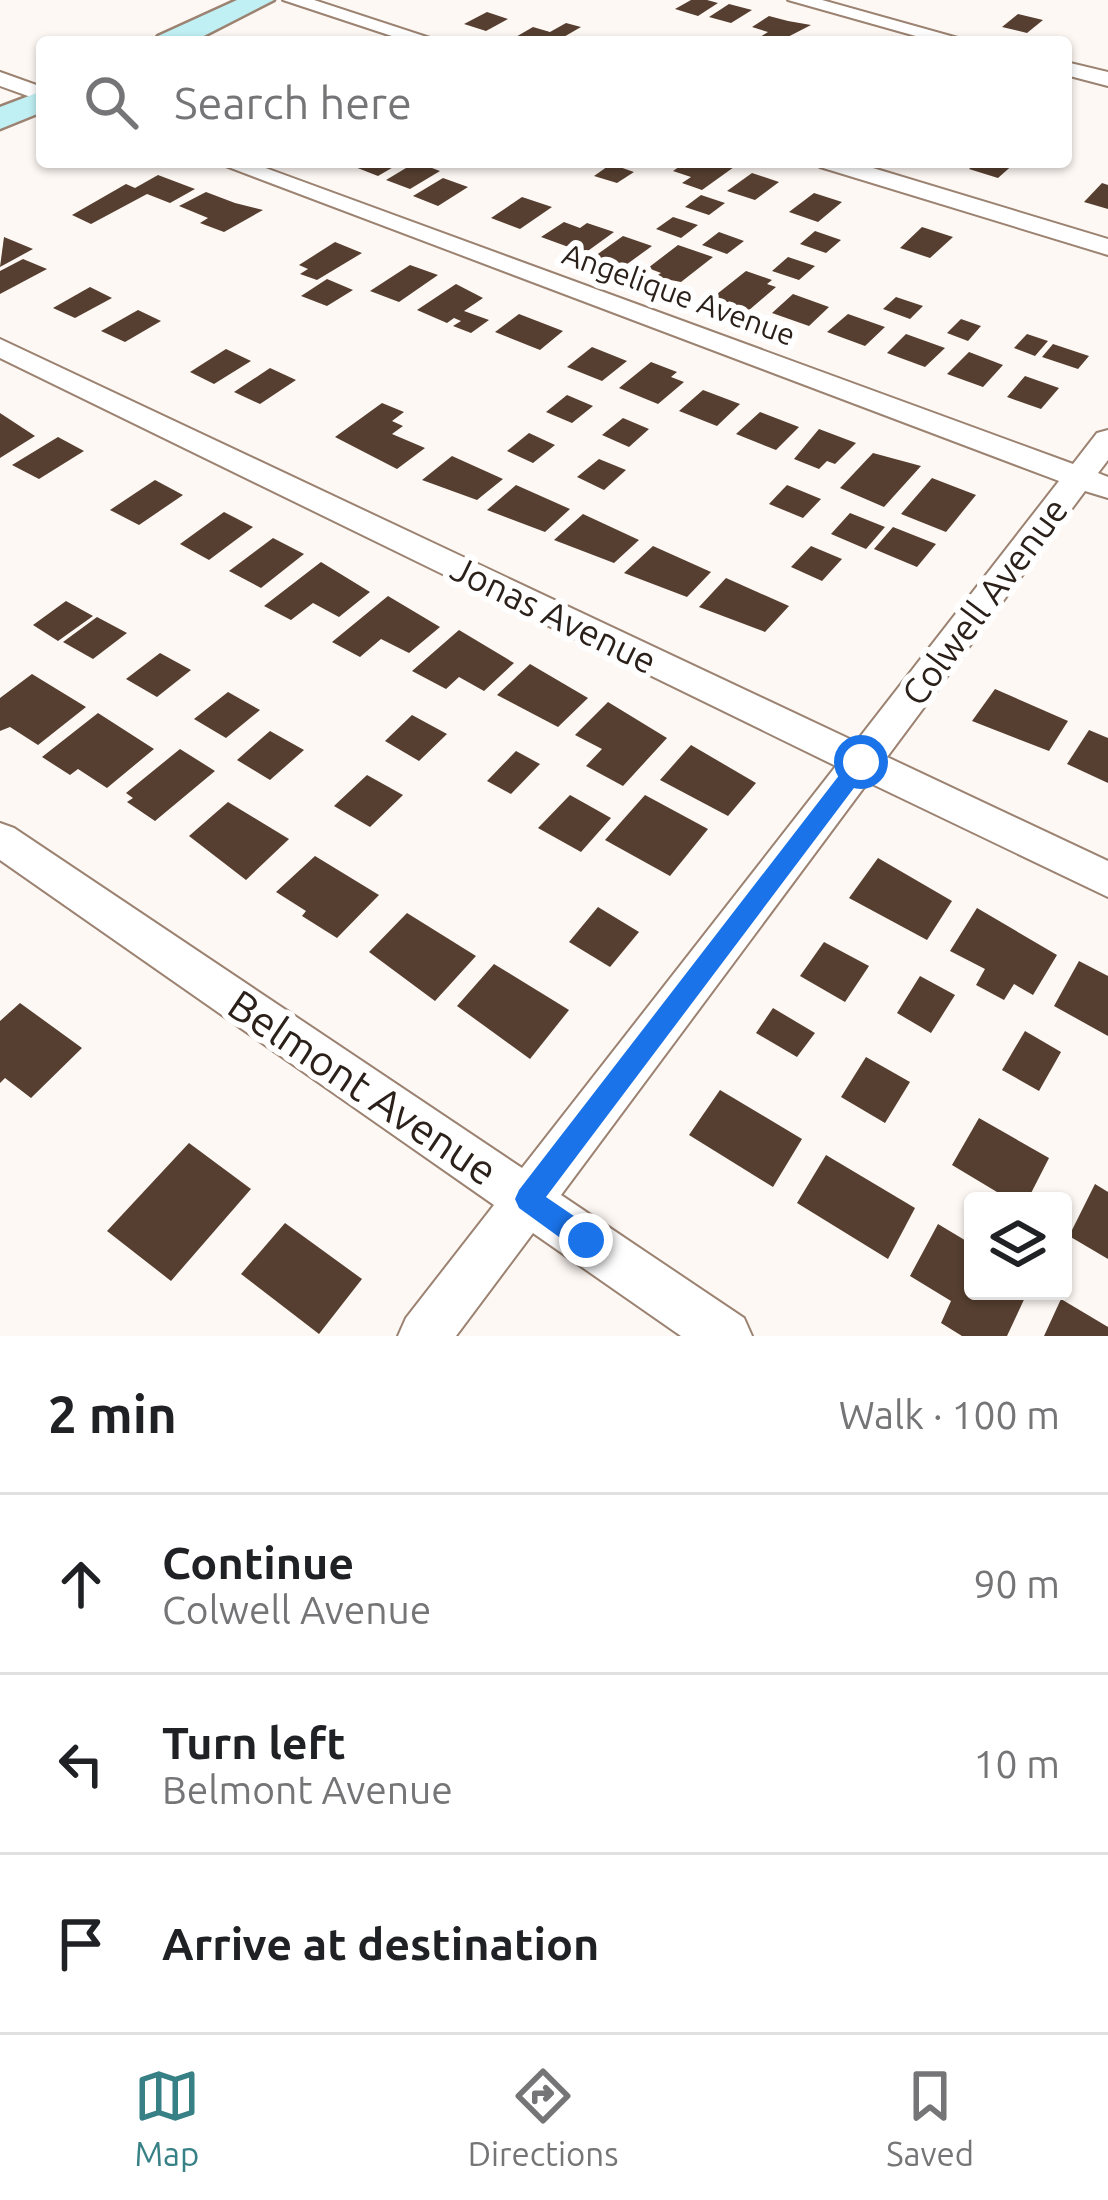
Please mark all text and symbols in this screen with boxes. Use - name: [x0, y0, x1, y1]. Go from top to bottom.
- search box: [36, 36, 1072, 168]
- icon: search: [78, 69, 144, 135]
- text: Search here: [174, 77, 412, 128]
- street label: Angelique Avenue: [558, 236, 800, 352]
- street label: Colwell Avenue: [893, 489, 1075, 713]
- street label: Jonas Avenue: [445, 547, 663, 681]
- route start: [834, 735, 888, 789]
- street label: Belmont Avenue: [220, 980, 506, 1194]
- map controls: [964, 1192, 1072, 1300]
- button: layers: [964, 1192, 1072, 1300]
- route end: [559, 1213, 613, 1267]
- text: 2 min: [48, 1385, 177, 1443]
- text: Walk · 100 m: [839, 1393, 1060, 1436]
- text: Continue: [162, 1537, 354, 1588]
- icon: ahead: [48, 1551, 114, 1617]
- text: 90 m: [973, 1562, 1060, 1605]
- text: Colwell Avenue: [162, 1588, 431, 1631]
- text: Turn left: [162, 1717, 346, 1768]
- icon: left: [48, 1731, 114, 1797]
- text: 10 m: [973, 1742, 1060, 1785]
- text: Belmont Avenue: [162, 1768, 453, 1811]
- icon: arrive: [48, 1911, 114, 1977]
- text: Arrive at destination: [162, 1918, 599, 1969]
- tab: Map: [134, 2063, 200, 2172]
- tab: Directions: [468, 2063, 618, 2172]
- tab: Saved: [886, 2063, 974, 2172]

